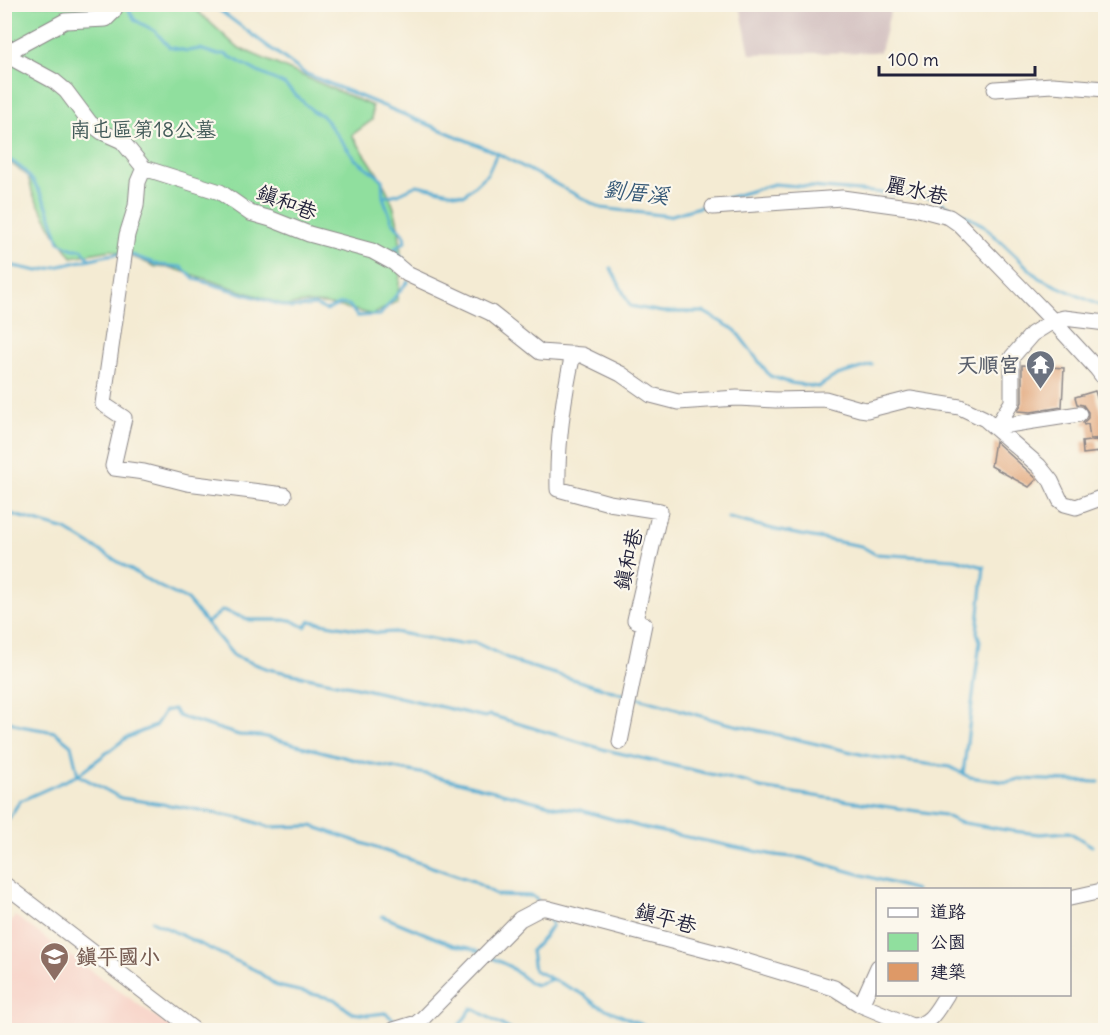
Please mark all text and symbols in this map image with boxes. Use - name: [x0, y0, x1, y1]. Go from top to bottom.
- scale bar: [879, 39, 1035, 77]
- text: 100 m: [888, 48, 939, 71]
- park label: 南屯區第18公墓: [70, 116, 216, 143]
- street label: 麗水巷: [883, 170, 951, 210]
- water label: 劉厝溪: [602, 174, 671, 210]
- street label: 鎮和巷: [253, 178, 321, 226]
- temple icon: 天順宮: [1025, 348, 1057, 390]
- place label: 天順宮: [957, 351, 1020, 378]
- street label: 鎮和巷: [608, 525, 648, 593]
- legend: [876, 888, 1071, 996]
- street label: 鎮平巷: [632, 897, 700, 939]
- text: 道路: [930, 900, 966, 923]
- text: 公園: [930, 930, 966, 953]
- school or university icon: 鎮平國小: [39, 940, 71, 982]
- place label: 鎮平國小: [76, 943, 160, 970]
- text: 建築: [930, 960, 966, 983]

